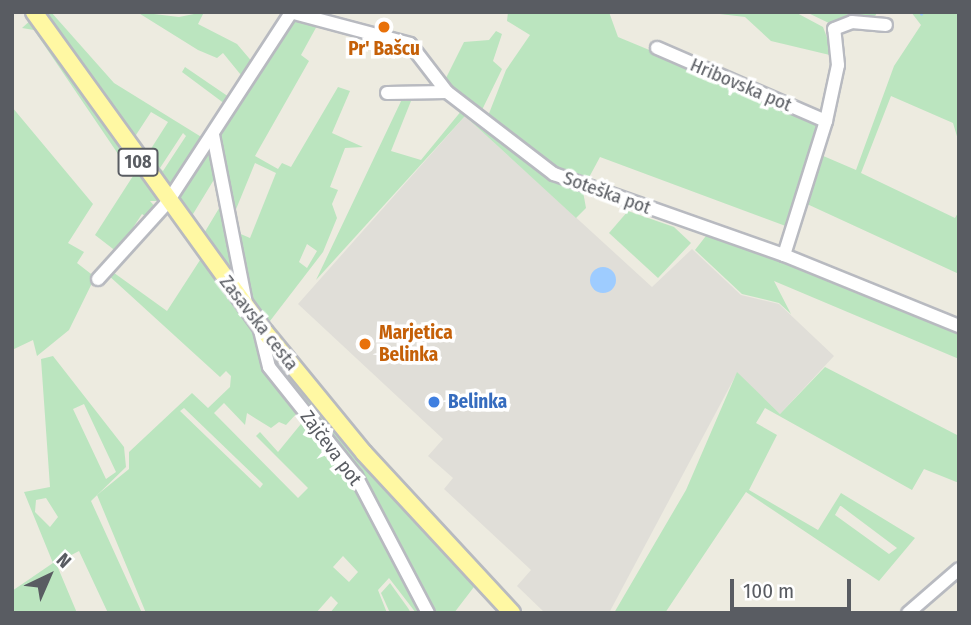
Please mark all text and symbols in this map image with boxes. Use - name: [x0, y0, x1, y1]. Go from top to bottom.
- marker: Pr' Bašcu: [376, 19, 392, 35]
- place label: Pr' Bašcu: [348, 38, 420, 60]
- street label: Hribovska pot: [687, 53, 795, 117]
- road number: 108: [117, 148, 159, 176]
- street label: Soteška pot: [560, 167, 654, 219]
- street label: Zasavska cesta: [215, 271, 303, 375]
- place label: Marjetica Belinka: [379, 322, 453, 366]
- marker: Marjetica Belinka: [357, 336, 373, 352]
- place label: Belinka: [448, 391, 507, 413]
- marker: Belinka: [426, 394, 442, 410]
- street label: Zajčeva pot: [295, 406, 367, 490]
- north arrow: [14, 541, 84, 611]
- text: N: [52, 548, 76, 573]
- scale bar: [733, 566, 854, 610]
- text: 100 m: [743, 578, 794, 604]

